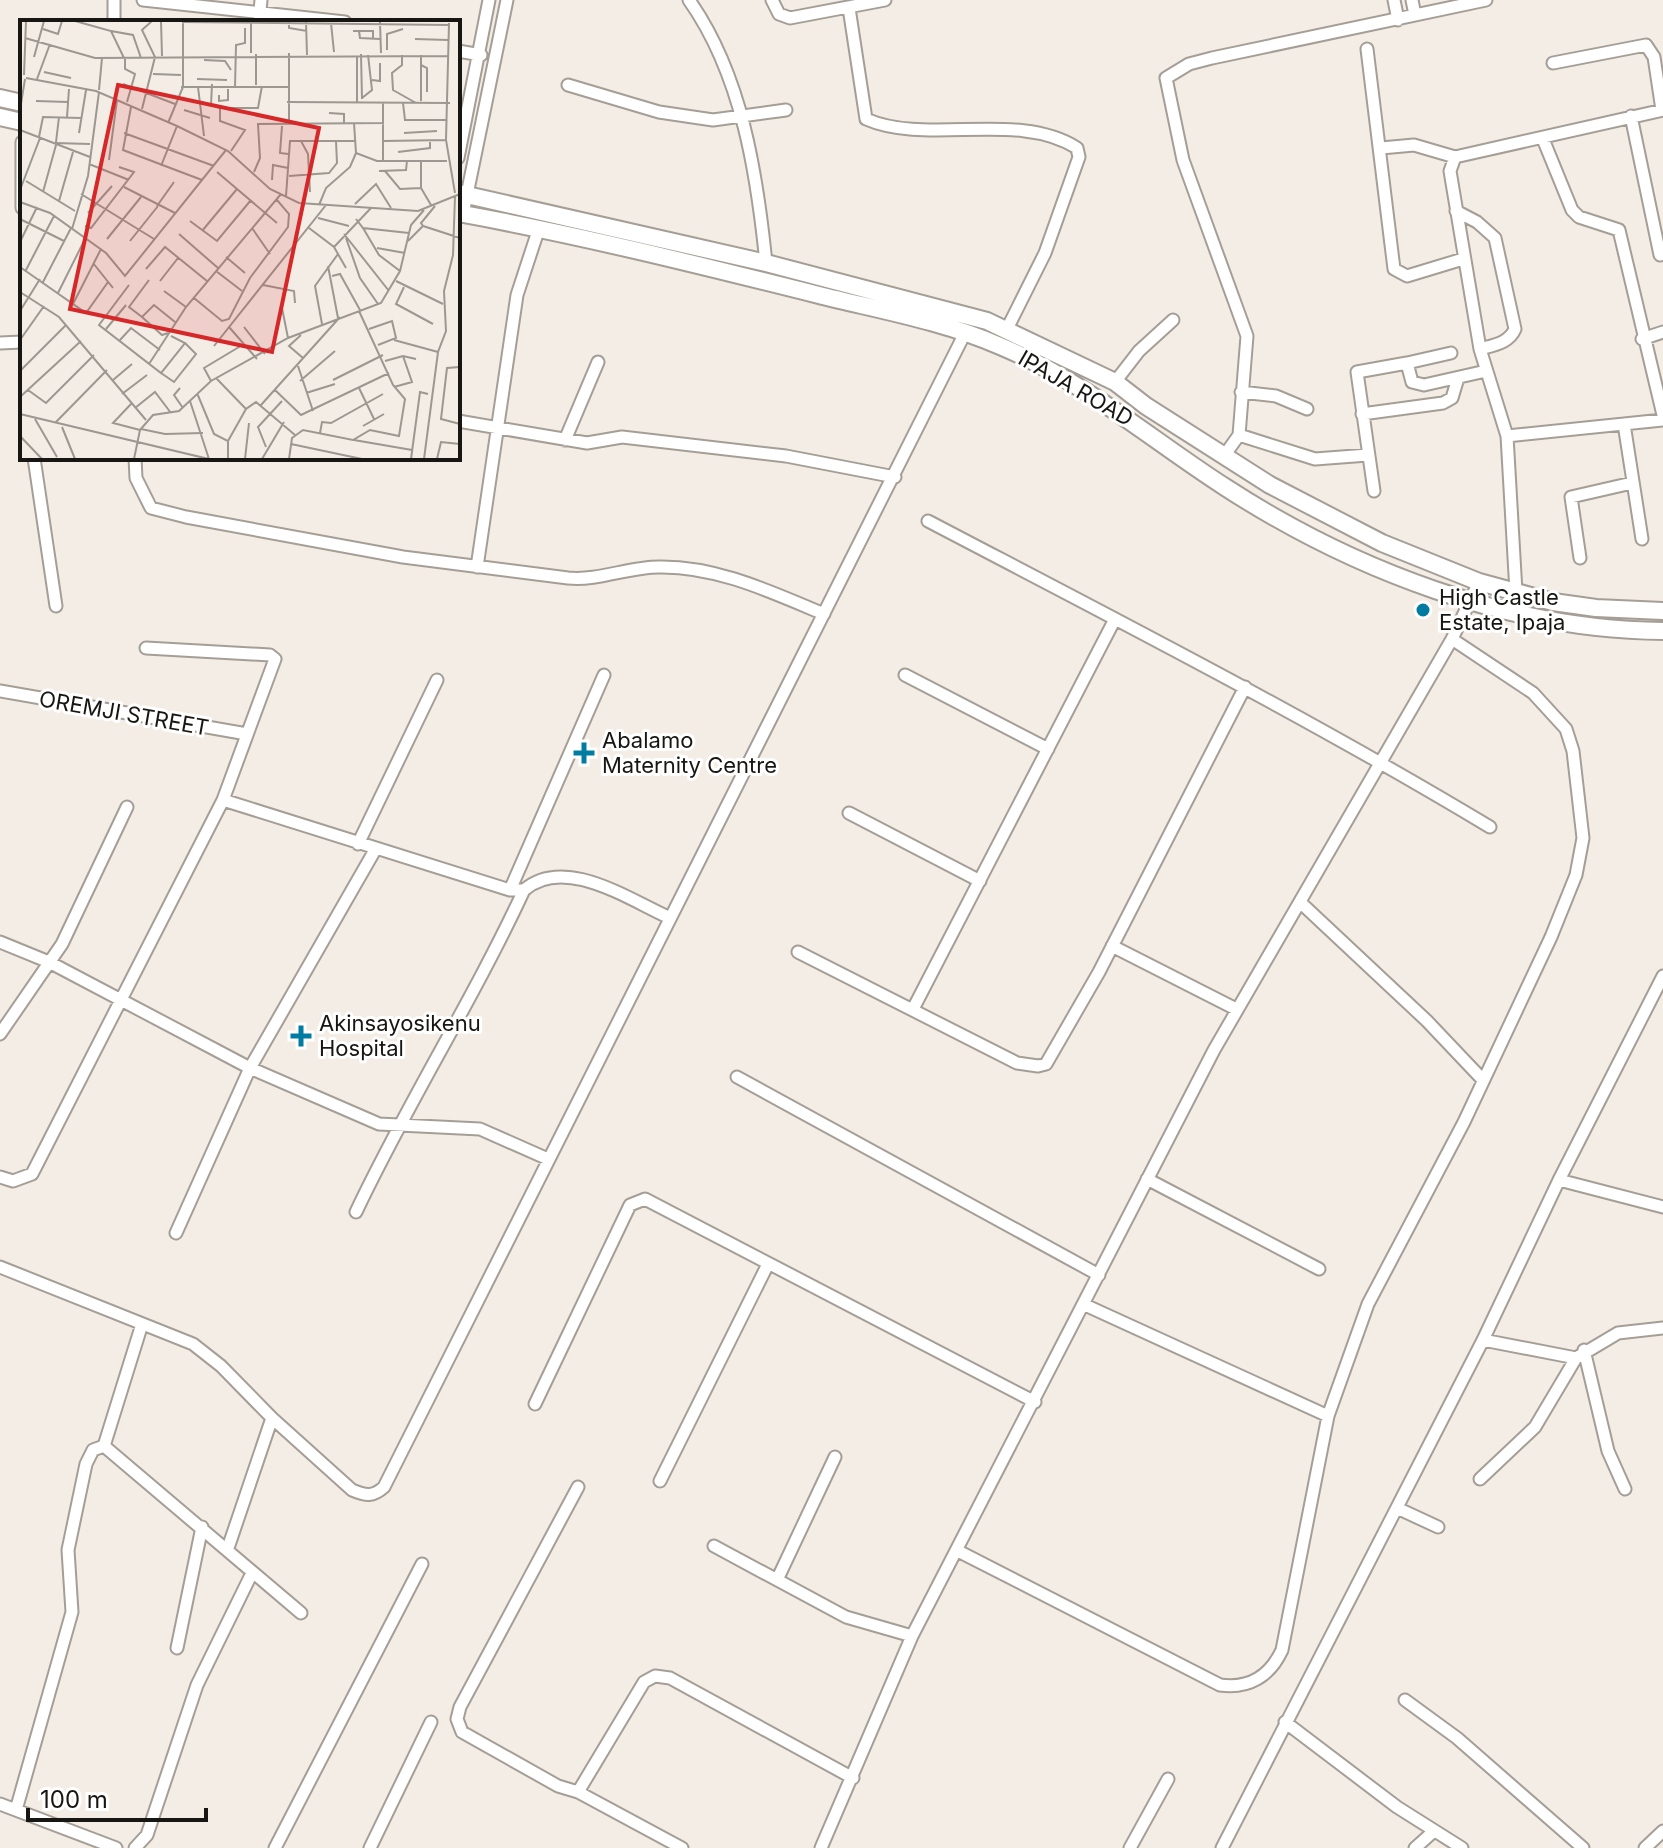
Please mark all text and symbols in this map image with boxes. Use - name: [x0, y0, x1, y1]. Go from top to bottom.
- inset map: [20, 20, 460, 460]
- street label: IPAJA ROAD: [1014, 345, 1138, 431]
- place label: High Castle Estate, Ipaja: [1439, 584, 1565, 635]
- marker: High Castle Estate, Ipaja: [1414, 601, 1432, 619]
- street label: OREMJI STREET: [37, 685, 211, 741]
- place label: Abalamo Maternity Centre: [602, 727, 777, 778]
- marker: Abalamo Maternity Centre: [573, 742, 595, 764]
- place label: Akinsayosikenu Hospital: [319, 1010, 481, 1061]
- marker: Akinsayosikenu Hospital: [290, 1025, 312, 1047]
- scale bar: [28, 1772, 206, 1822]
- text: 100 m: [40, 1785, 108, 1814]

